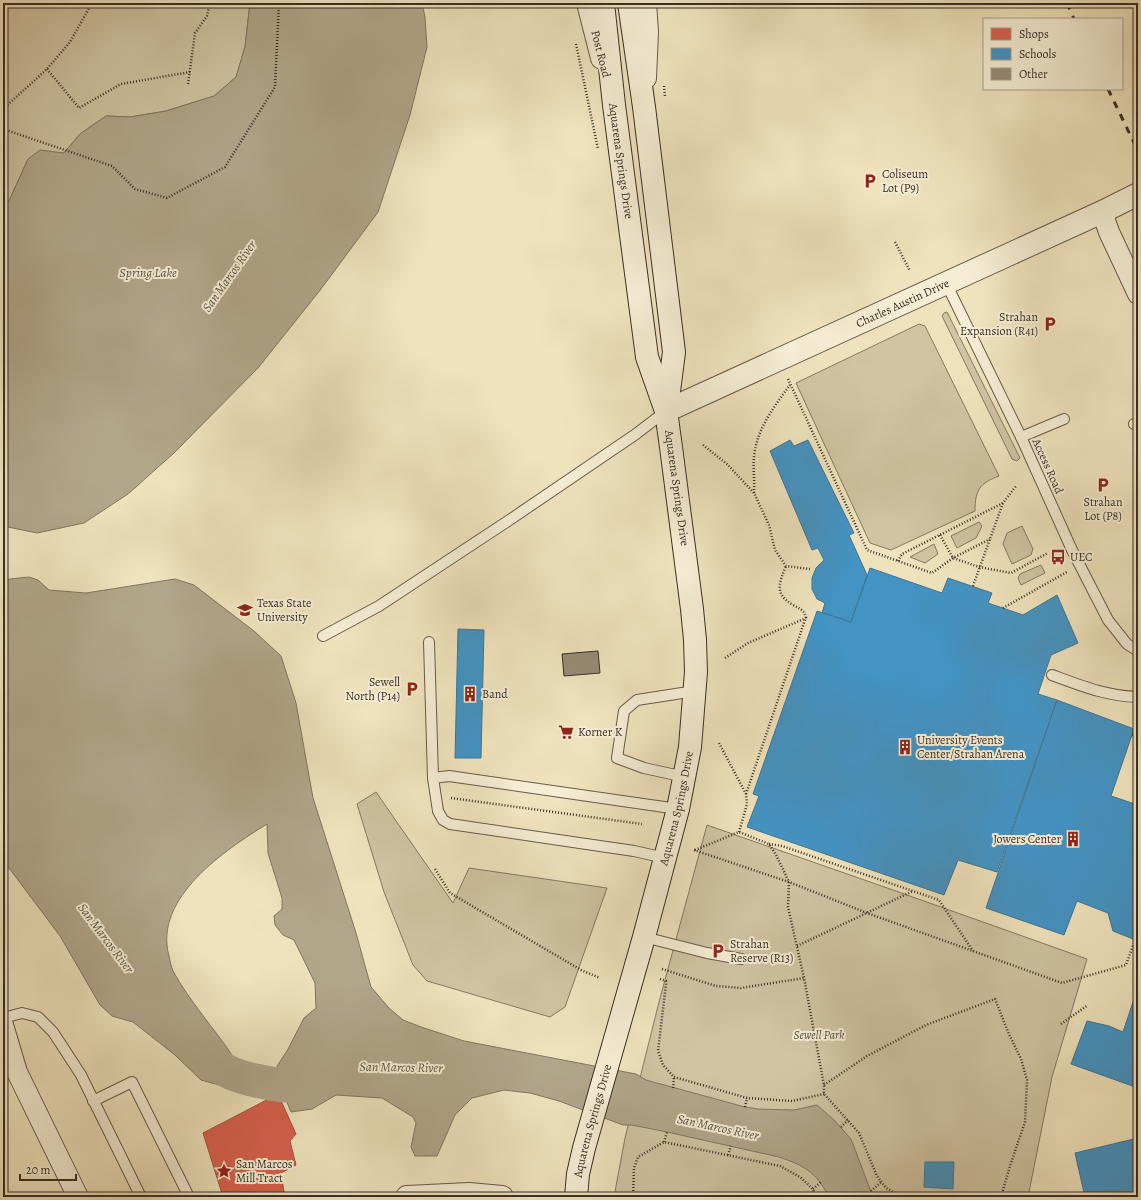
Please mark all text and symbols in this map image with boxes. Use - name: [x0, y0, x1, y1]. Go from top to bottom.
- legend: [983, 18, 1123, 90]
- text: Shops: [1019, 26, 1049, 42]
- street label: Post Road: [587, 29, 615, 80]
- text: Schools: [1019, 46, 1056, 62]
- text: Other: [1019, 66, 1048, 82]
- street label: Aquarena Springs Drive: [605, 101, 637, 220]
- place label: Coliseum Lot (P9): [882, 166, 928, 196]
- parking icon: Coliseum Lot (P9): [861, 172, 879, 190]
- water label: San Marcos River: [198, 237, 260, 315]
- water label: Spring Lake: [119, 264, 177, 281]
- street label: Charles Austin Drive: [853, 275, 952, 331]
- place label: Strahan Expansion (R41): [960, 309, 1038, 339]
- parking icon: Strahan Expansion (R41): [1041, 315, 1059, 333]
- street label: Aquarena Springs Drive: [661, 428, 693, 547]
- street label: Access Road: [1028, 435, 1068, 497]
- parking icon: Strahan Lot (P8): [1094, 476, 1112, 494]
- place label: Strahan Lot (P8): [1084, 494, 1123, 524]
- bus stop icon: UEC: [1049, 548, 1067, 566]
- place label: UEC: [1070, 549, 1093, 565]
- place label: Texas State University: [257, 595, 311, 625]
- school or university icon: Texas State University: [236, 601, 254, 619]
- place label: Sewell North (P14): [346, 674, 400, 704]
- parking icon: Sewell North (P14): [403, 680, 421, 698]
- building icon: Band: [461, 685, 479, 703]
- place label: Band: [482, 686, 508, 702]
- supermarket icon: Korner K: [557, 723, 575, 741]
- place label: Korner K: [578, 724, 623, 740]
- place label: University Events Center/Strahan Arena: [917, 732, 1025, 762]
- building icon: University Events Center/Strahan Arena: [896, 738, 914, 756]
- street label: Aquarena Springs Drive: [655, 750, 697, 868]
- building icon: Jowers Center: [1064, 830, 1082, 848]
- place label: Jowers Center: [993, 831, 1061, 847]
- water label: San Marcos River: [74, 900, 138, 977]
- place label: Strahan Reserve (R13): [730, 936, 793, 966]
- parking icon: Strahan Reserve (R13): [709, 942, 727, 960]
- park label: Sewell Park: [794, 1027, 845, 1043]
- water label: San Marcos River: [359, 1058, 443, 1076]
- street label: Aquarena Springs Drive: [570, 1062, 615, 1179]
- water label: San Marcos River: [676, 1110, 761, 1144]
- scale bar: [20, 1156, 76, 1182]
- place label: San Marcos Mill Tract: [236, 1156, 293, 1186]
- text: 20 m: [26, 1162, 50, 1178]
- place icon: San Marcos Mill Tract: [215, 1162, 233, 1180]

